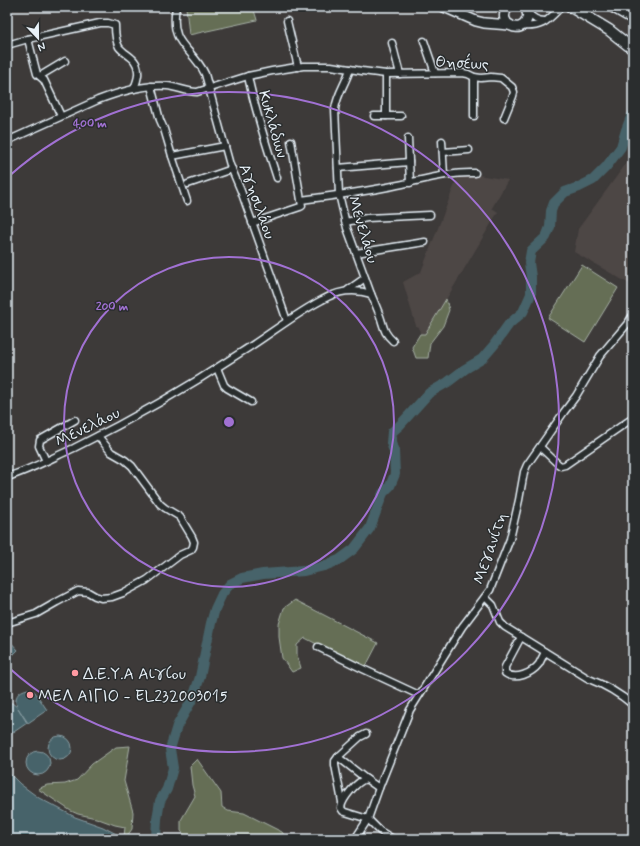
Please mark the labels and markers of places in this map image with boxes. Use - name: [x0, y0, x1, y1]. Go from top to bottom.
- centre of rings: [222, 415, 236, 429]
- place label: Δ.Ε.Υ.Α Αιγίου: [83, 664, 186, 685]
- marker: Δ.Ε.Υ.Α Αιγίου: [70, 668, 80, 678]
- place label: ΜΕΛ ΑΙΓΙΟ - EL232003015: [38, 686, 228, 707]
- marker: ΜΕΛ ΑΙΓΙΟ - EL232003015: [25, 690, 35, 700]

